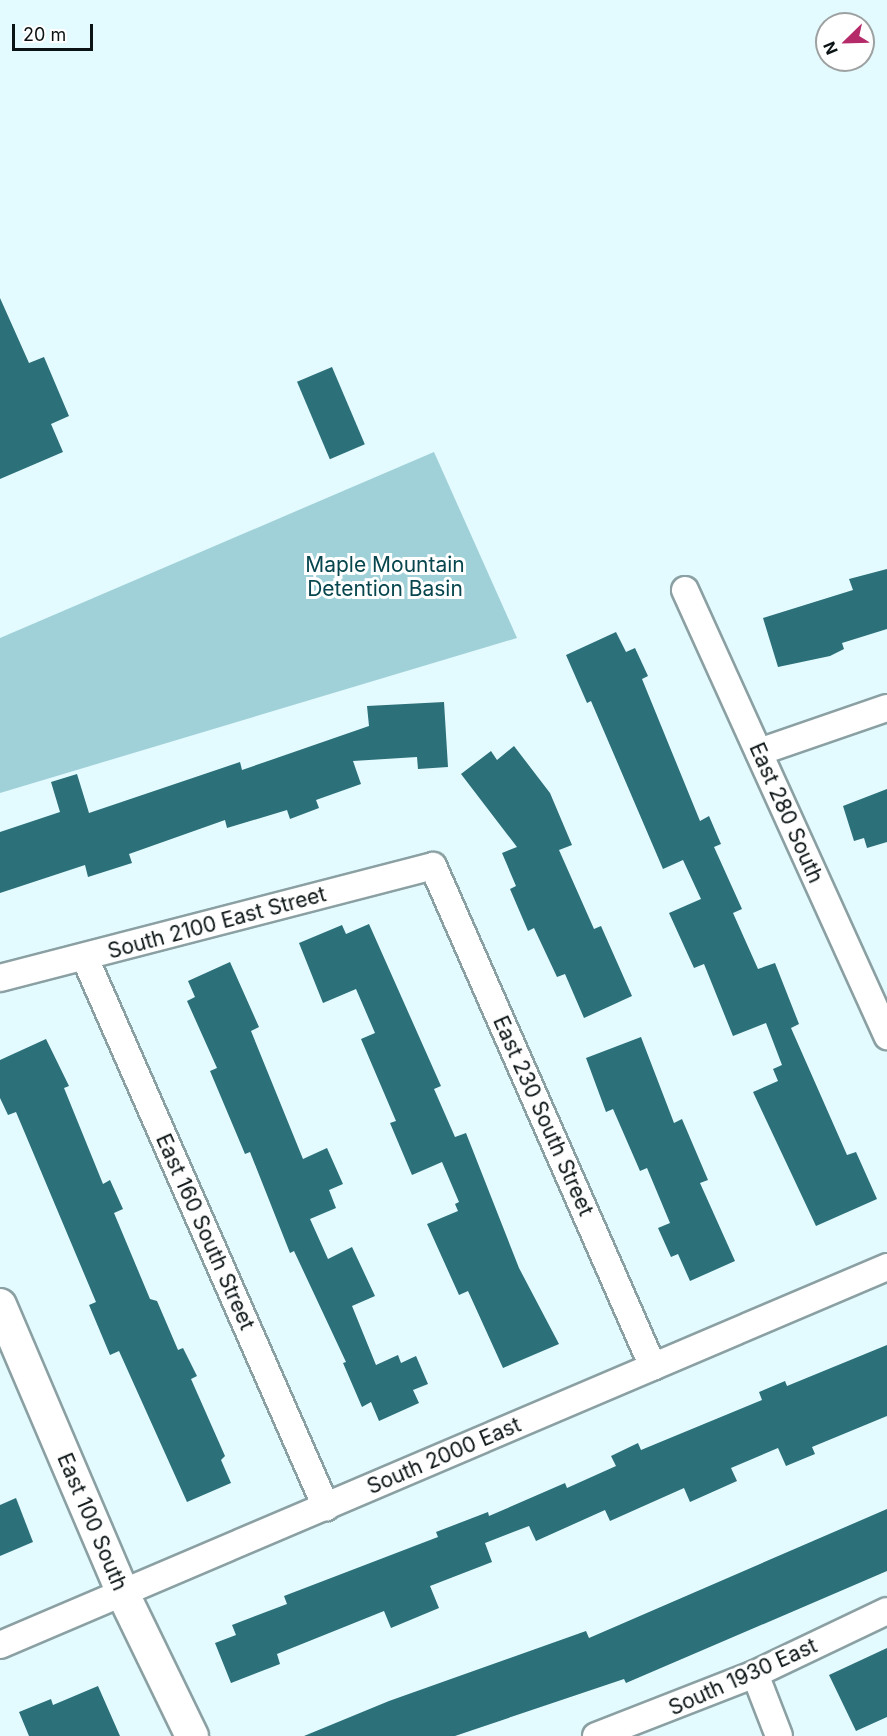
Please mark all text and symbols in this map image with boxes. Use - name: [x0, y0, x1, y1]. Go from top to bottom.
- scale bar: [15, 12, 96, 50]
- north arrow: [815, 12, 875, 72]
- text: 20 m: [23, 24, 66, 45]
- text: N: [819, 39, 842, 58]
- park label: Maple Mountain Detention Basin: [305, 552, 465, 602]
- street label: East 280 South: [744, 739, 828, 887]
- street label: South 2100 East Street: [105, 882, 329, 964]
- street label: East 230 South Street: [488, 1012, 598, 1220]
- street label: East 160 South Street: [150, 1130, 260, 1334]
- street label: South 2000 East: [363, 1412, 525, 1500]
- street label: East 100 South: [52, 1449, 132, 1595]
- street label: South 1930 East: [665, 1633, 821, 1721]

